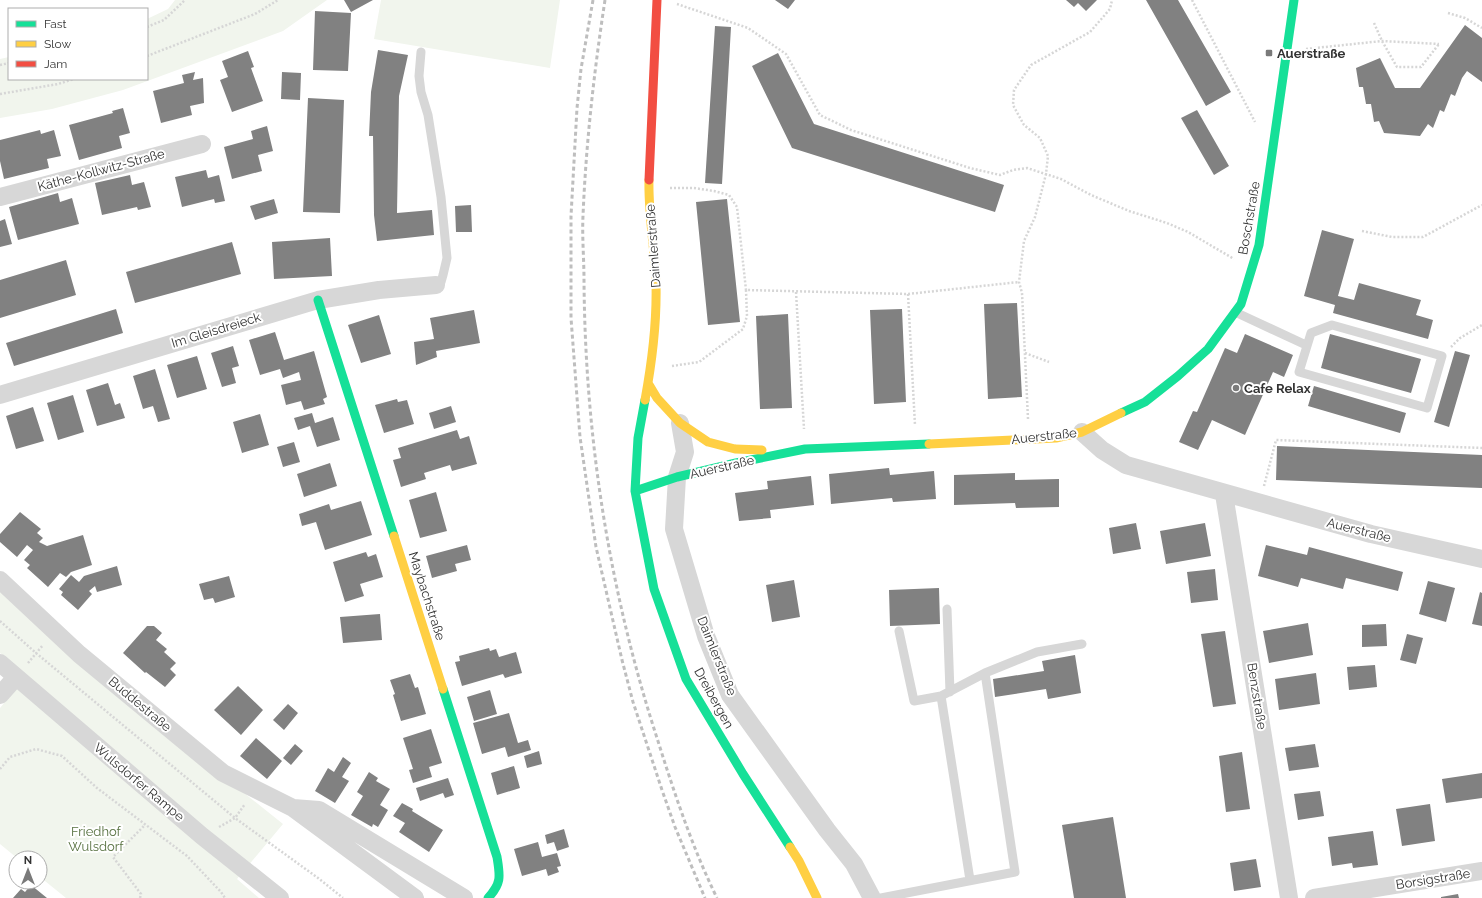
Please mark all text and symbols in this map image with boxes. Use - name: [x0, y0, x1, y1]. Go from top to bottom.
- legend: [8, 8, 148, 80]
- text: Fast: [44, 17, 67, 31]
- text: Slow: [44, 37, 71, 51]
- place label: Auerstraße: [1277, 46, 1346, 61]
- marker: Auerstraße: [1264, 48, 1274, 58]
- text: Jam: [44, 57, 67, 71]
- street label: Käthe-Kollwitz-Straße: [36, 146, 167, 194]
- street label: Boschstraße: [1235, 180, 1263, 256]
- street label: Daimlerstraße: [643, 203, 663, 288]
- street label: Im Gleisdreieck: [170, 309, 263, 351]
- place label: Cafe Relax: [1244, 381, 1311, 396]
- marker: Cafe Relax: [1231, 383, 1241, 393]
- street label: Auerstraße: [1011, 425, 1078, 447]
- street label: Auerstraße: [688, 452, 756, 482]
- street label: Auerstraße: [1325, 515, 1393, 545]
- street label: Maybachstraße: [406, 550, 448, 642]
- street label: Daimlerstraße: [694, 614, 740, 698]
- street label: Benzstraße: [1244, 662, 1270, 731]
- street label: Dreibergen: [691, 665, 737, 731]
- street label: Buddestraße: [106, 673, 175, 735]
- street label: Wulsdorfer Rampe: [91, 740, 188, 824]
- park label: Friedhof Wulsdorf: [68, 824, 124, 854]
- north arrow: [8, 850, 48, 890]
- text: N: [24, 854, 32, 867]
- street label: Borsigstraße: [1395, 866, 1472, 892]

